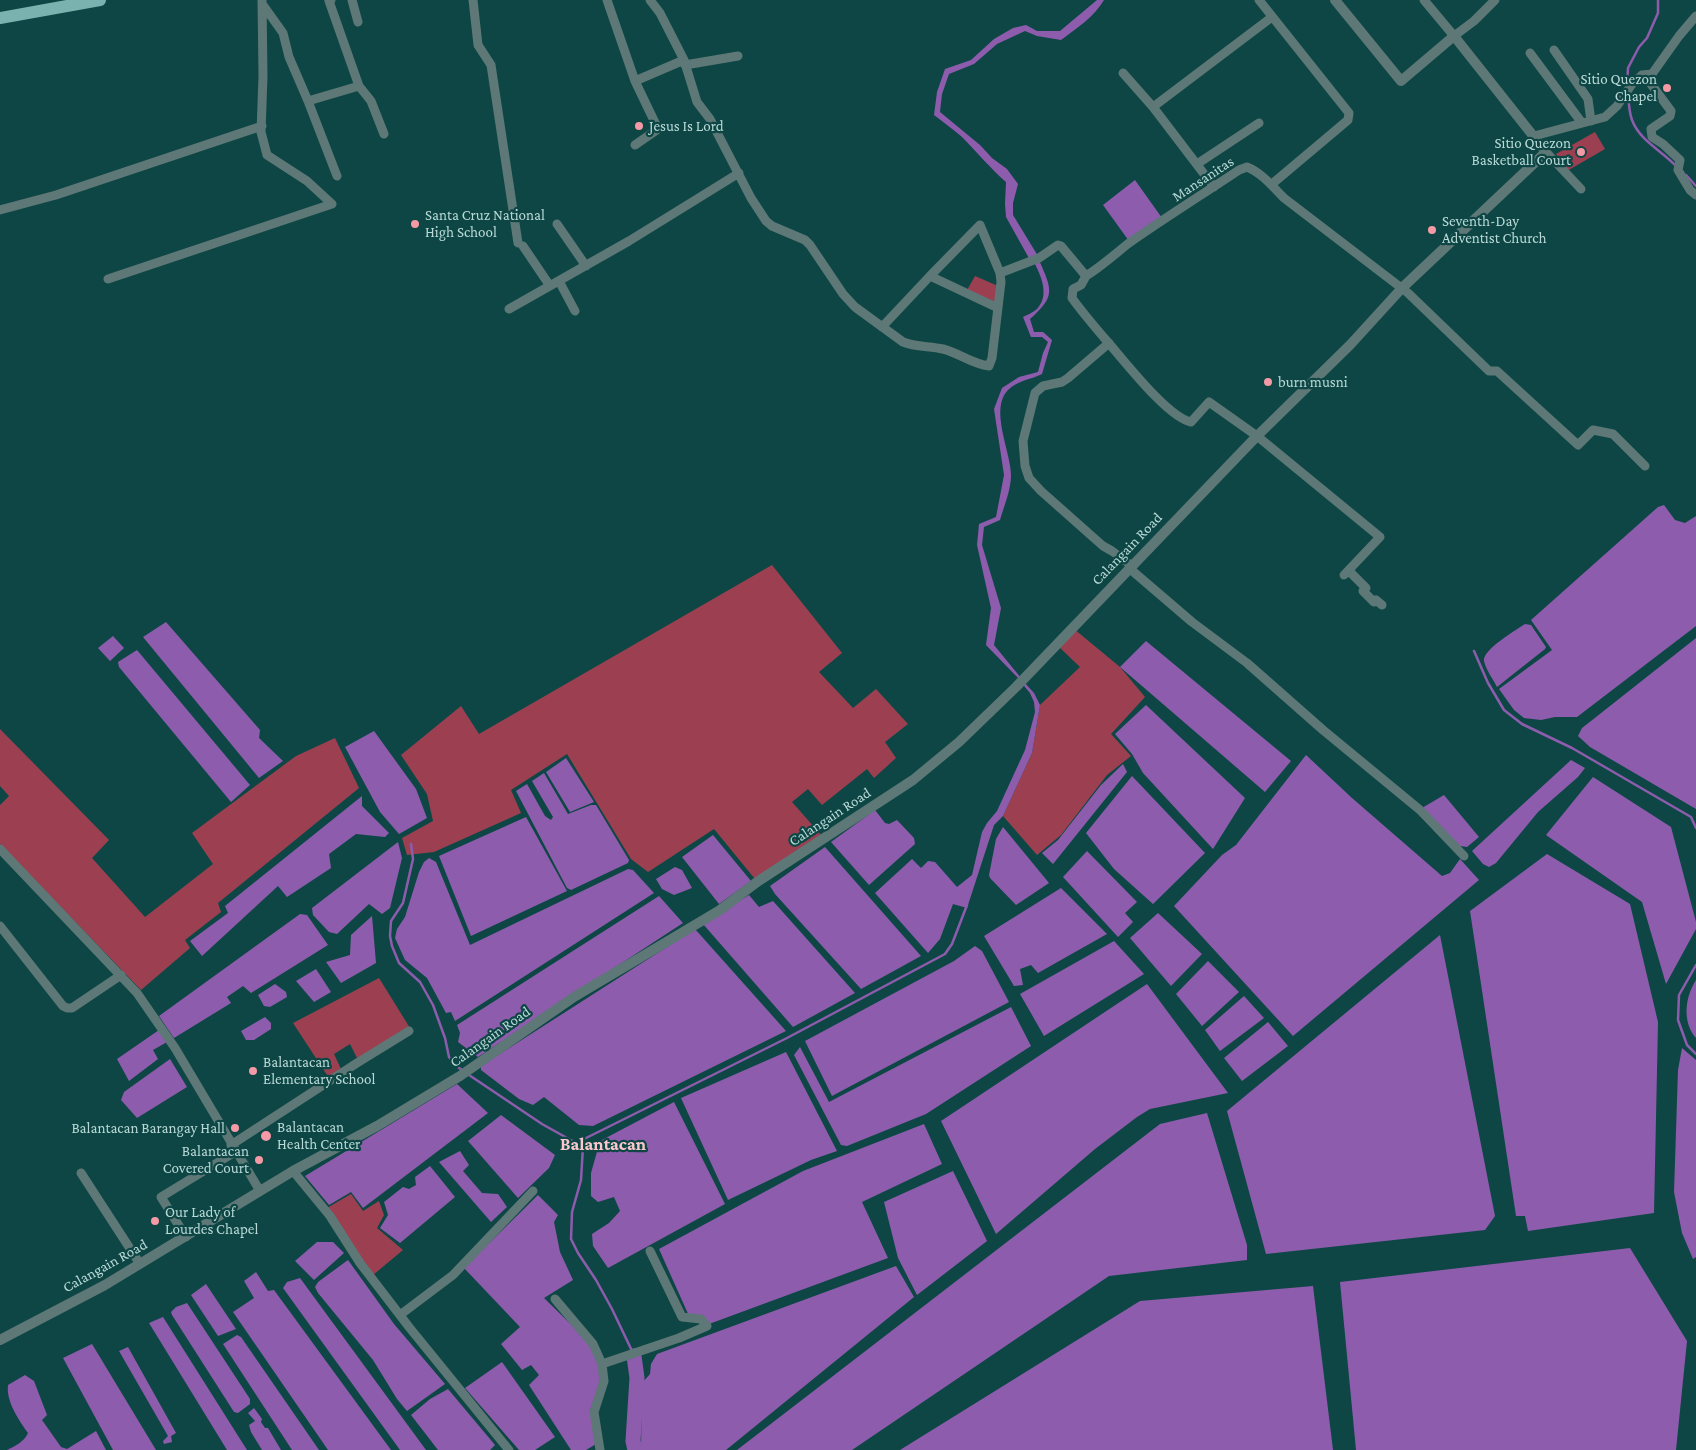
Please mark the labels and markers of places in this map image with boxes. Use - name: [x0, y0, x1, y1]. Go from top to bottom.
- place label: Sitio Quezon Chapel: [1580, 70, 1657, 105]
- marker: Sitio Quezon Chapel: [1661, 82, 1673, 94]
- place label: Jesus Is Lord: [649, 117, 724, 135]
- marker: Jesus Is Lord: [633, 120, 645, 132]
- place label: Sitio Quezon Basketball Court: [1472, 134, 1571, 169]
- marker: Sitio Quezon Basketball Court: [1575, 146, 1587, 158]
- place label: Santa Cruz National High School: [425, 206, 545, 241]
- place label: Seventh-Day Adventist Church: [1442, 212, 1546, 247]
- marker: Santa Cruz National High School: [409, 218, 421, 230]
- marker: Seventh-Day Adventist Church: [1426, 224, 1438, 236]
- place label: burn musni: [1278, 373, 1348, 391]
- marker: burn musni: [1262, 376, 1274, 388]
- place label: Balantacan Elementary School: [263, 1053, 375, 1088]
- marker: Balantacan Elementary School: [247, 1065, 259, 1077]
- place label: Balantacan Health Center: [277, 1118, 360, 1153]
- place label: Balantacan Barangay Hall: [71, 1119, 225, 1137]
- marker: Balantacan Barangay Hall: [229, 1122, 241, 1134]
- marker: Balantacan Health Center: [259, 1129, 273, 1143]
- place label: Balantacan Covered Court: [163, 1142, 249, 1177]
- marker: Balantacan Covered Court: [253, 1154, 265, 1166]
- place label: Our Lady of Lourdes Chapel: [165, 1203, 258, 1238]
- marker: Our Lady of Lourdes Chapel: [149, 1215, 161, 1227]

